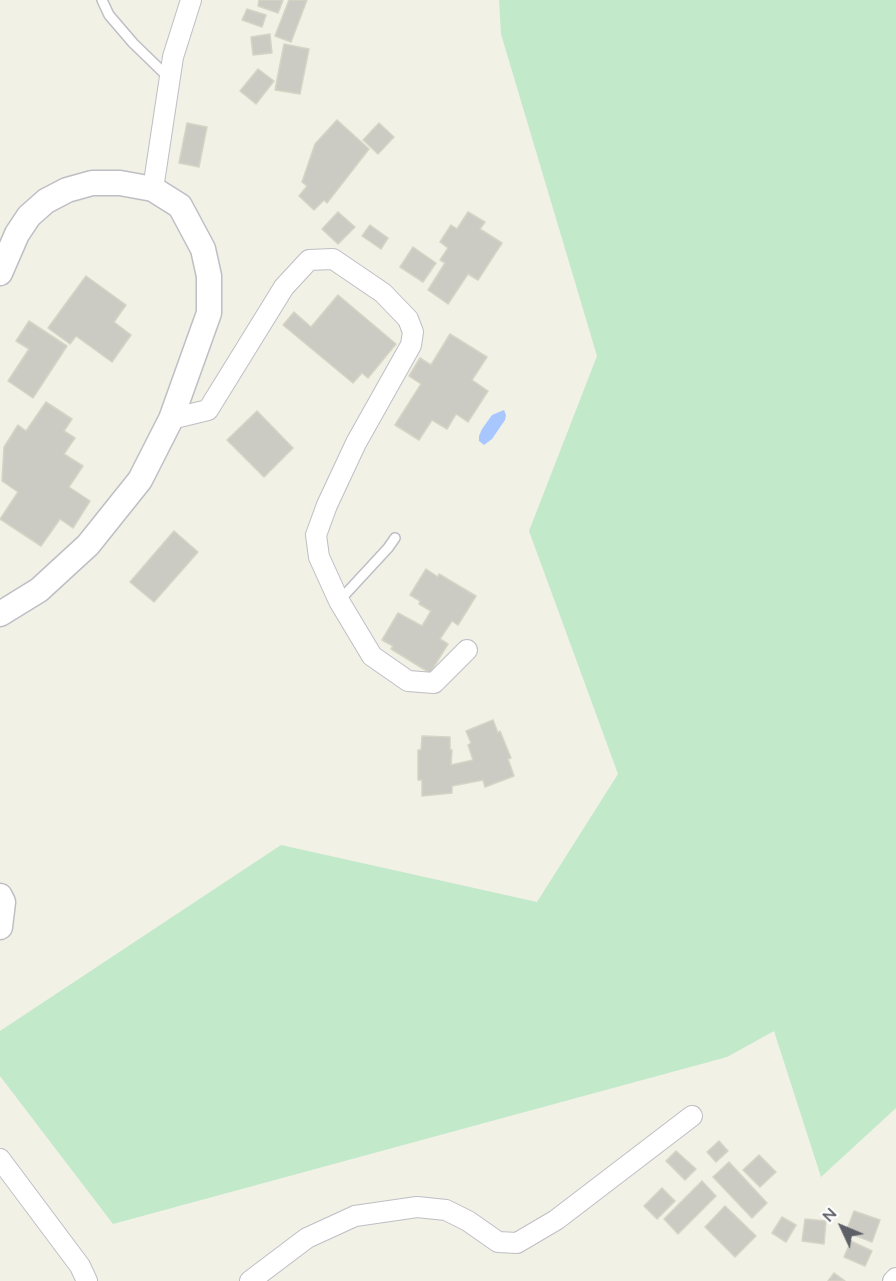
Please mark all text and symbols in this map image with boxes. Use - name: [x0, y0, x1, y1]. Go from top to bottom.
- north arrow: [812, 1197, 872, 1257]
- text: N: [818, 1203, 840, 1226]

